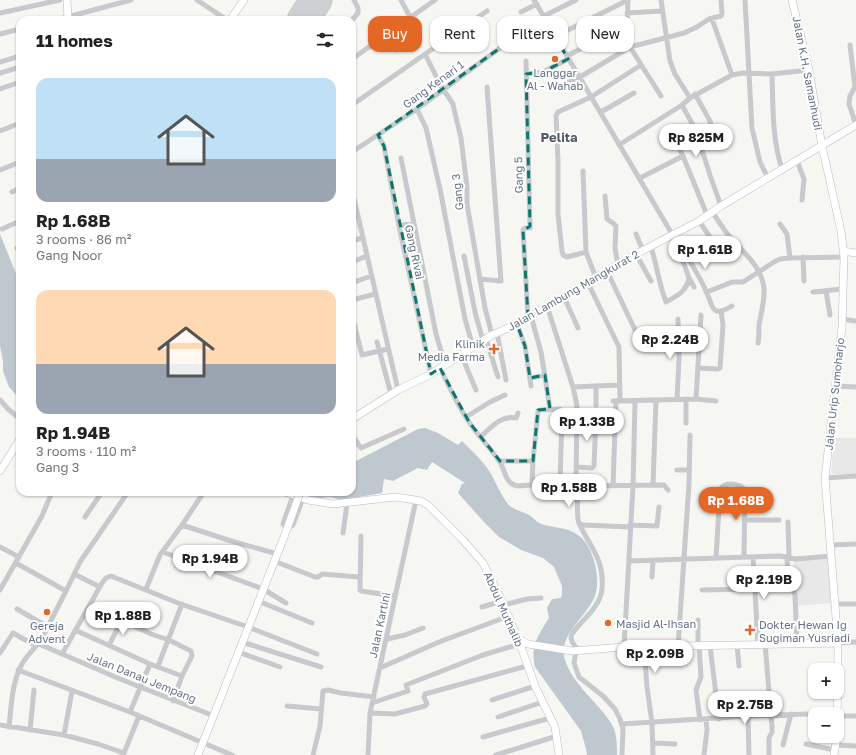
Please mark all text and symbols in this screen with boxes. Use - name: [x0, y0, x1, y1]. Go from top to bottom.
- street label: Jalan K.H. Samanhudi: [791, 15, 825, 131]
- chip: Buy: [368, 16, 422, 52]
- chip: Rent: [430, 16, 489, 52]
- chip: Filters: [497, 16, 568, 52]
- chip: New: [576, 16, 634, 52]
- icon: filters: [314, 29, 336, 51]
- text: 11 homes: [36, 30, 113, 51]
- marker: Langgar Al - Wahab: [550, 54, 560, 64]
- street label: Gang Kenari 1: [400, 57, 466, 111]
- place label: Langgar Al - Wahab: [527, 66, 583, 92]
- icon: home: [150, 104, 222, 176]
- pin: Rp 825M: [659, 124, 733, 158]
- district label: Pelita: [541, 129, 578, 145]
- text: Rp 825M: [668, 129, 724, 145]
- street label: Gang 5: [511, 157, 525, 193]
- street label: Gang 3: [449, 173, 465, 211]
- text: Rp 1.68B: [36, 210, 110, 231]
- street label: Gang Rivai: [403, 223, 427, 281]
- text: 3 rooms · 86 m²: [36, 231, 131, 247]
- pin: Rp 1.61B: [664, 236, 746, 270]
- text: Rp 1.61B: [677, 241, 733, 257]
- text: Gang Noor: [36, 247, 102, 263]
- street label: Jalan Lambung Mangkurat 2: [505, 247, 641, 333]
- icon: home: [150, 316, 222, 388]
- pin: Rp 2.24B: [629, 326, 711, 360]
- text: Rp 2.24B: [641, 331, 699, 347]
- place label: Klinik Media Farma: [418, 337, 485, 363]
- street label: Jalan Urip Sumoharjo: [822, 337, 846, 451]
- marker: Klinik Media Farma: [488, 343, 500, 355]
- pin: Rp 1.33B: [546, 408, 628, 442]
- text: Rp 1.33B: [559, 413, 615, 429]
- text: Rp 1.94B: [36, 422, 110, 443]
- text: 3 rooms · 110 m²: [36, 443, 136, 459]
- text: Gang 3: [36, 459, 79, 475]
- pin: Rp 1.58B: [528, 474, 610, 508]
- text: Rp 1.58B: [541, 479, 597, 495]
- pin: Rp 1.68B: [695, 487, 777, 521]
- text: Rp 1.68B: [708, 492, 764, 508]
- pin: Rp 1.94B: [169, 545, 251, 579]
- text: Rp 1.94B: [182, 550, 238, 566]
- pin: Rp 2.19B: [723, 566, 805, 600]
- street label: Abdul Muthalib: [482, 570, 526, 649]
- text: Rp 2.19B: [736, 571, 792, 587]
- street label: Jalan Kartini: [366, 591, 392, 659]
- pin: Rp 1.88B: [82, 602, 164, 636]
- marker: Gereja Advent: [42, 607, 52, 617]
- text: Rp 1.88B: [95, 607, 151, 623]
- place label: Masjid Al-Ihsan: [616, 617, 696, 630]
- marker: Masjid Al-Ihsan: [603, 618, 613, 628]
- place label: Dokter Hewan Ig Sugiman Yusriadi: [759, 618, 850, 644]
- place label: Gereja Advent: [28, 619, 66, 645]
- marker: Dokter Hewan Ig Sugiman Yusriadi: [744, 624, 756, 636]
- pin: Rp 2.09B: [614, 640, 696, 674]
- text: Rp 2.09B: [626, 645, 684, 661]
- street label: Jalan Danau Jempang: [86, 649, 198, 705]
- map controls: [808, 663, 844, 743]
- button: +: [808, 663, 844, 699]
- pin: Rp 2.75B: [704, 691, 786, 725]
- text: Rp 2.75B: [717, 696, 773, 712]
- button: −: [808, 707, 844, 743]

